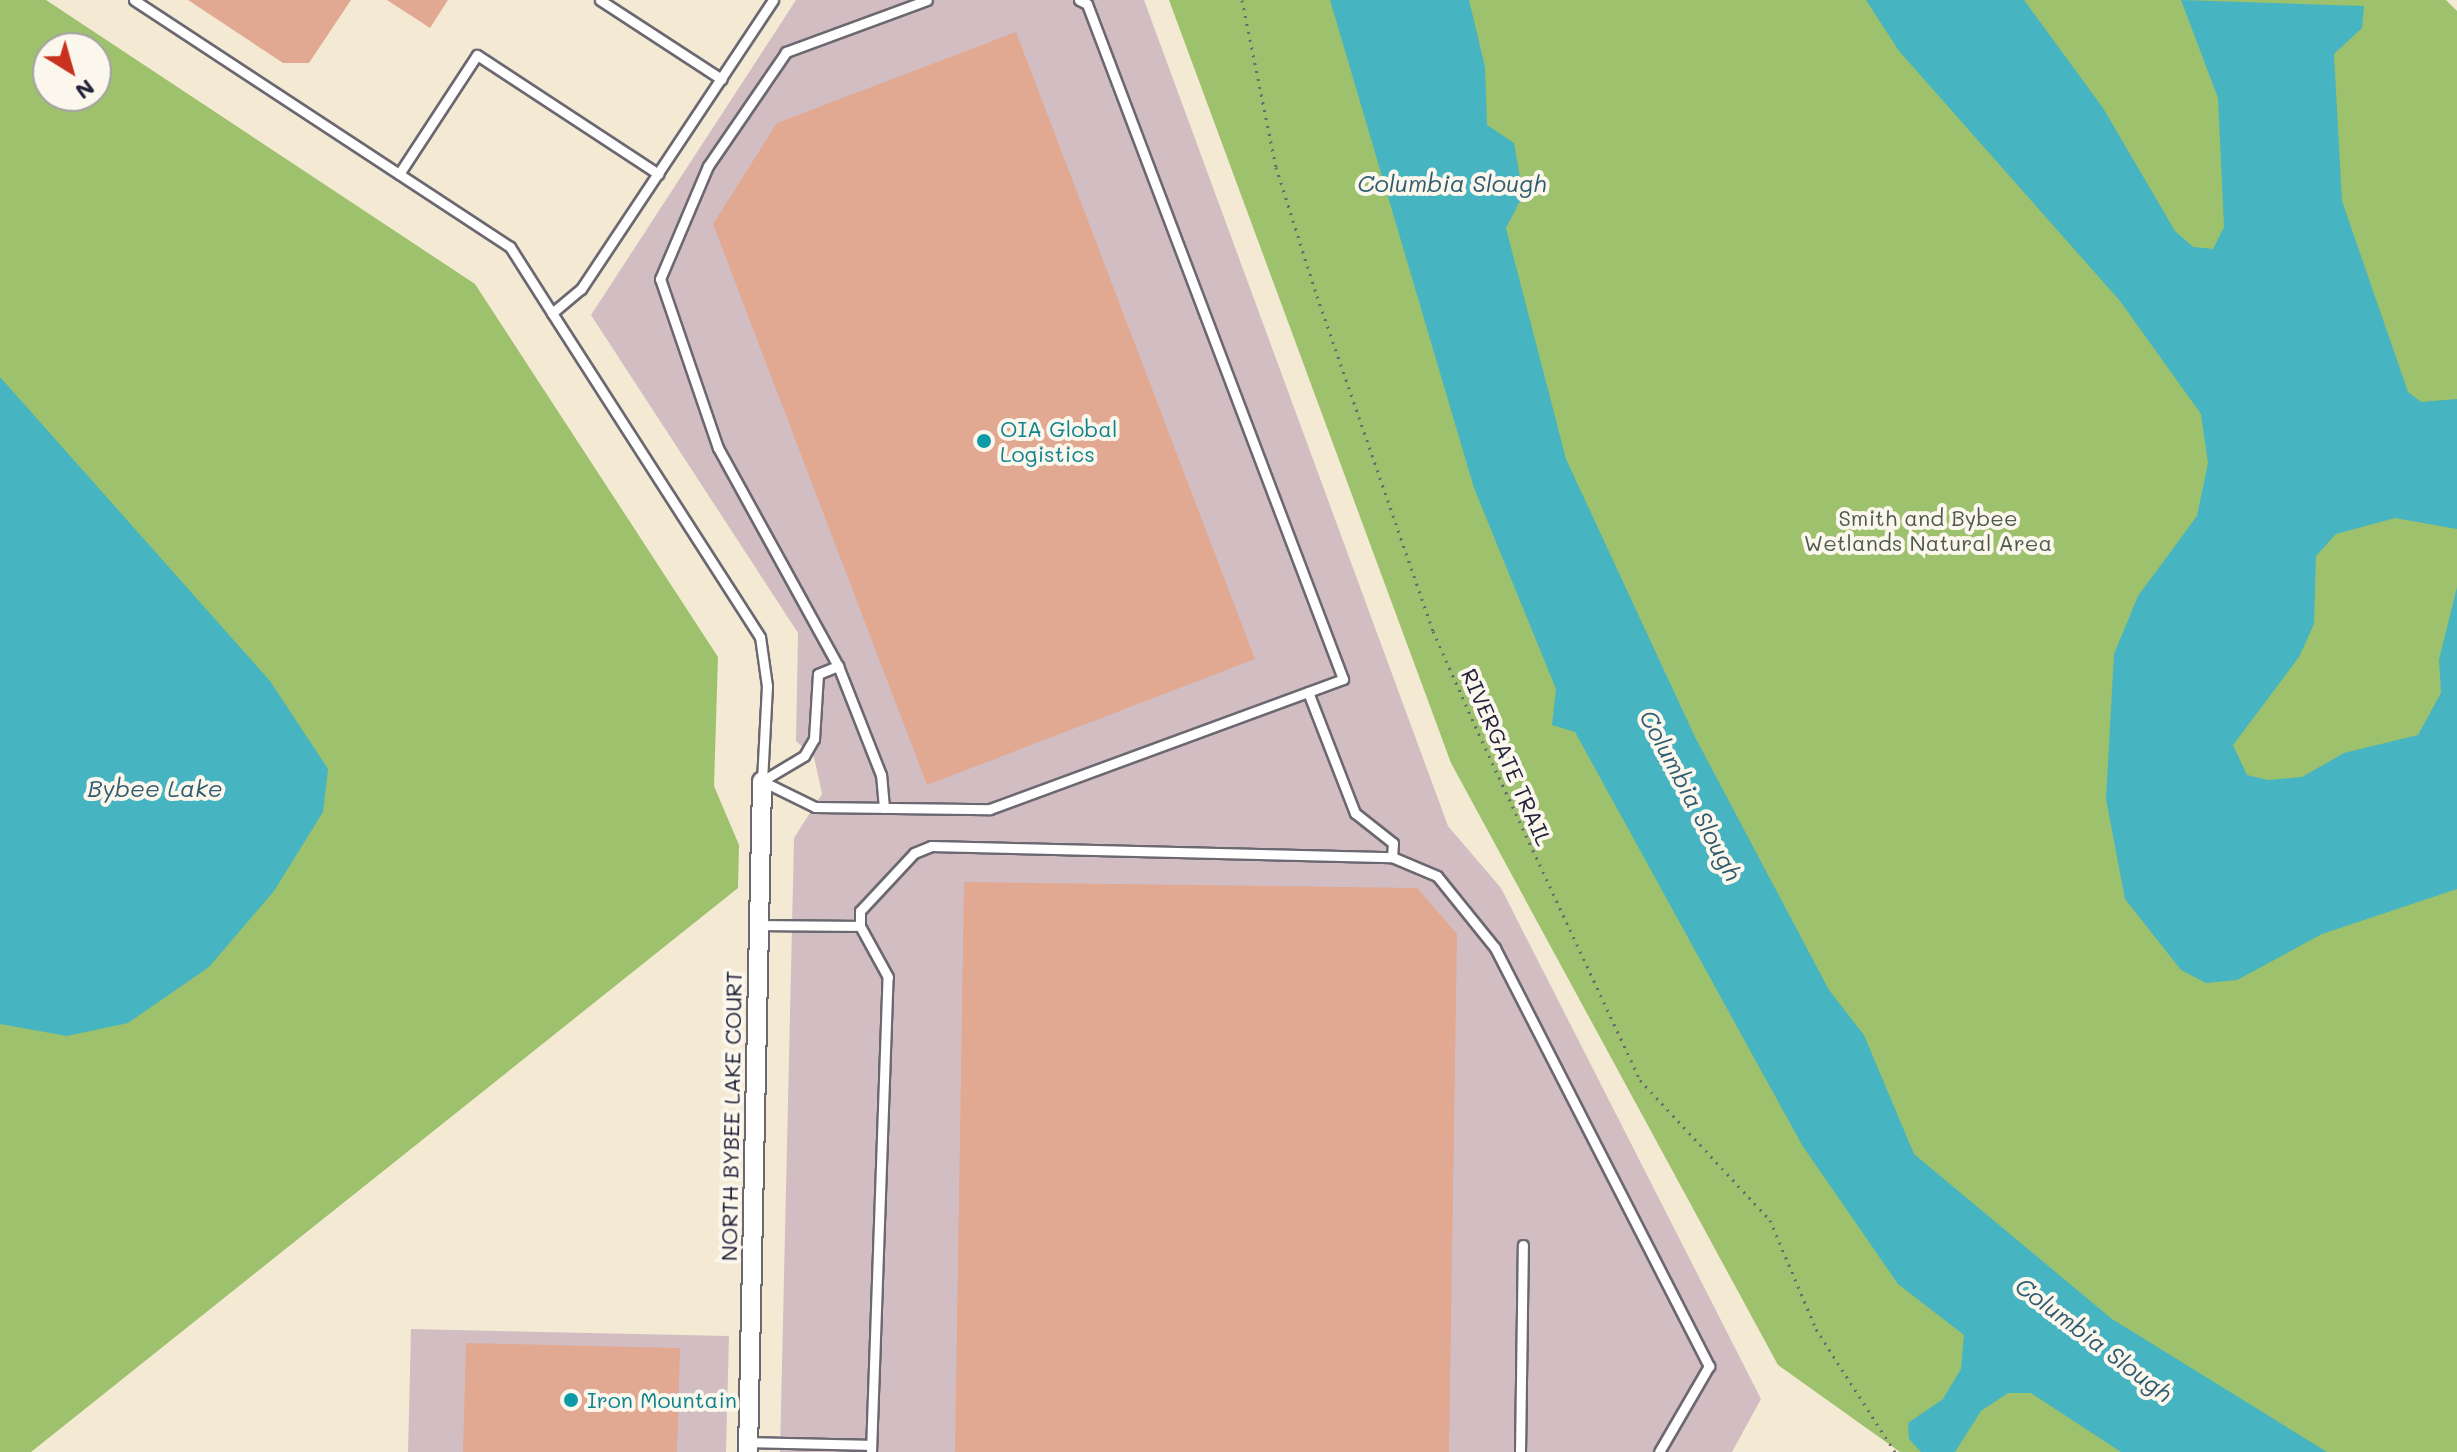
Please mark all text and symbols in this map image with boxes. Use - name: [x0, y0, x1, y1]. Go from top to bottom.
- north arrow: [32, 32, 112, 112]
- text: N: [70, 73, 101, 107]
- water label: Columbia Slough: [1357, 169, 1547, 197]
- place label: OIA Global Logistics: [1000, 415, 1117, 466]
- marker: OIA Global Logistics: [975, 432, 993, 450]
- park label: Smith and Bybee Wetlands Natural Area: [1804, 504, 2052, 556]
- street label: RIVERGATE TRAIL: [1456, 664, 1558, 850]
- water label: Columbia Slough: [1634, 705, 1748, 885]
- water label: Bybee Lake: [87, 774, 223, 802]
- street label: NORTH BYBEE LAKE COURT: [715, 970, 747, 1262]
- water label: Columbia Slough: [2010, 1271, 2178, 1407]
- place label: Iron Mountain: [587, 1387, 737, 1413]
- marker: Iron Mountain: [562, 1391, 580, 1409]

